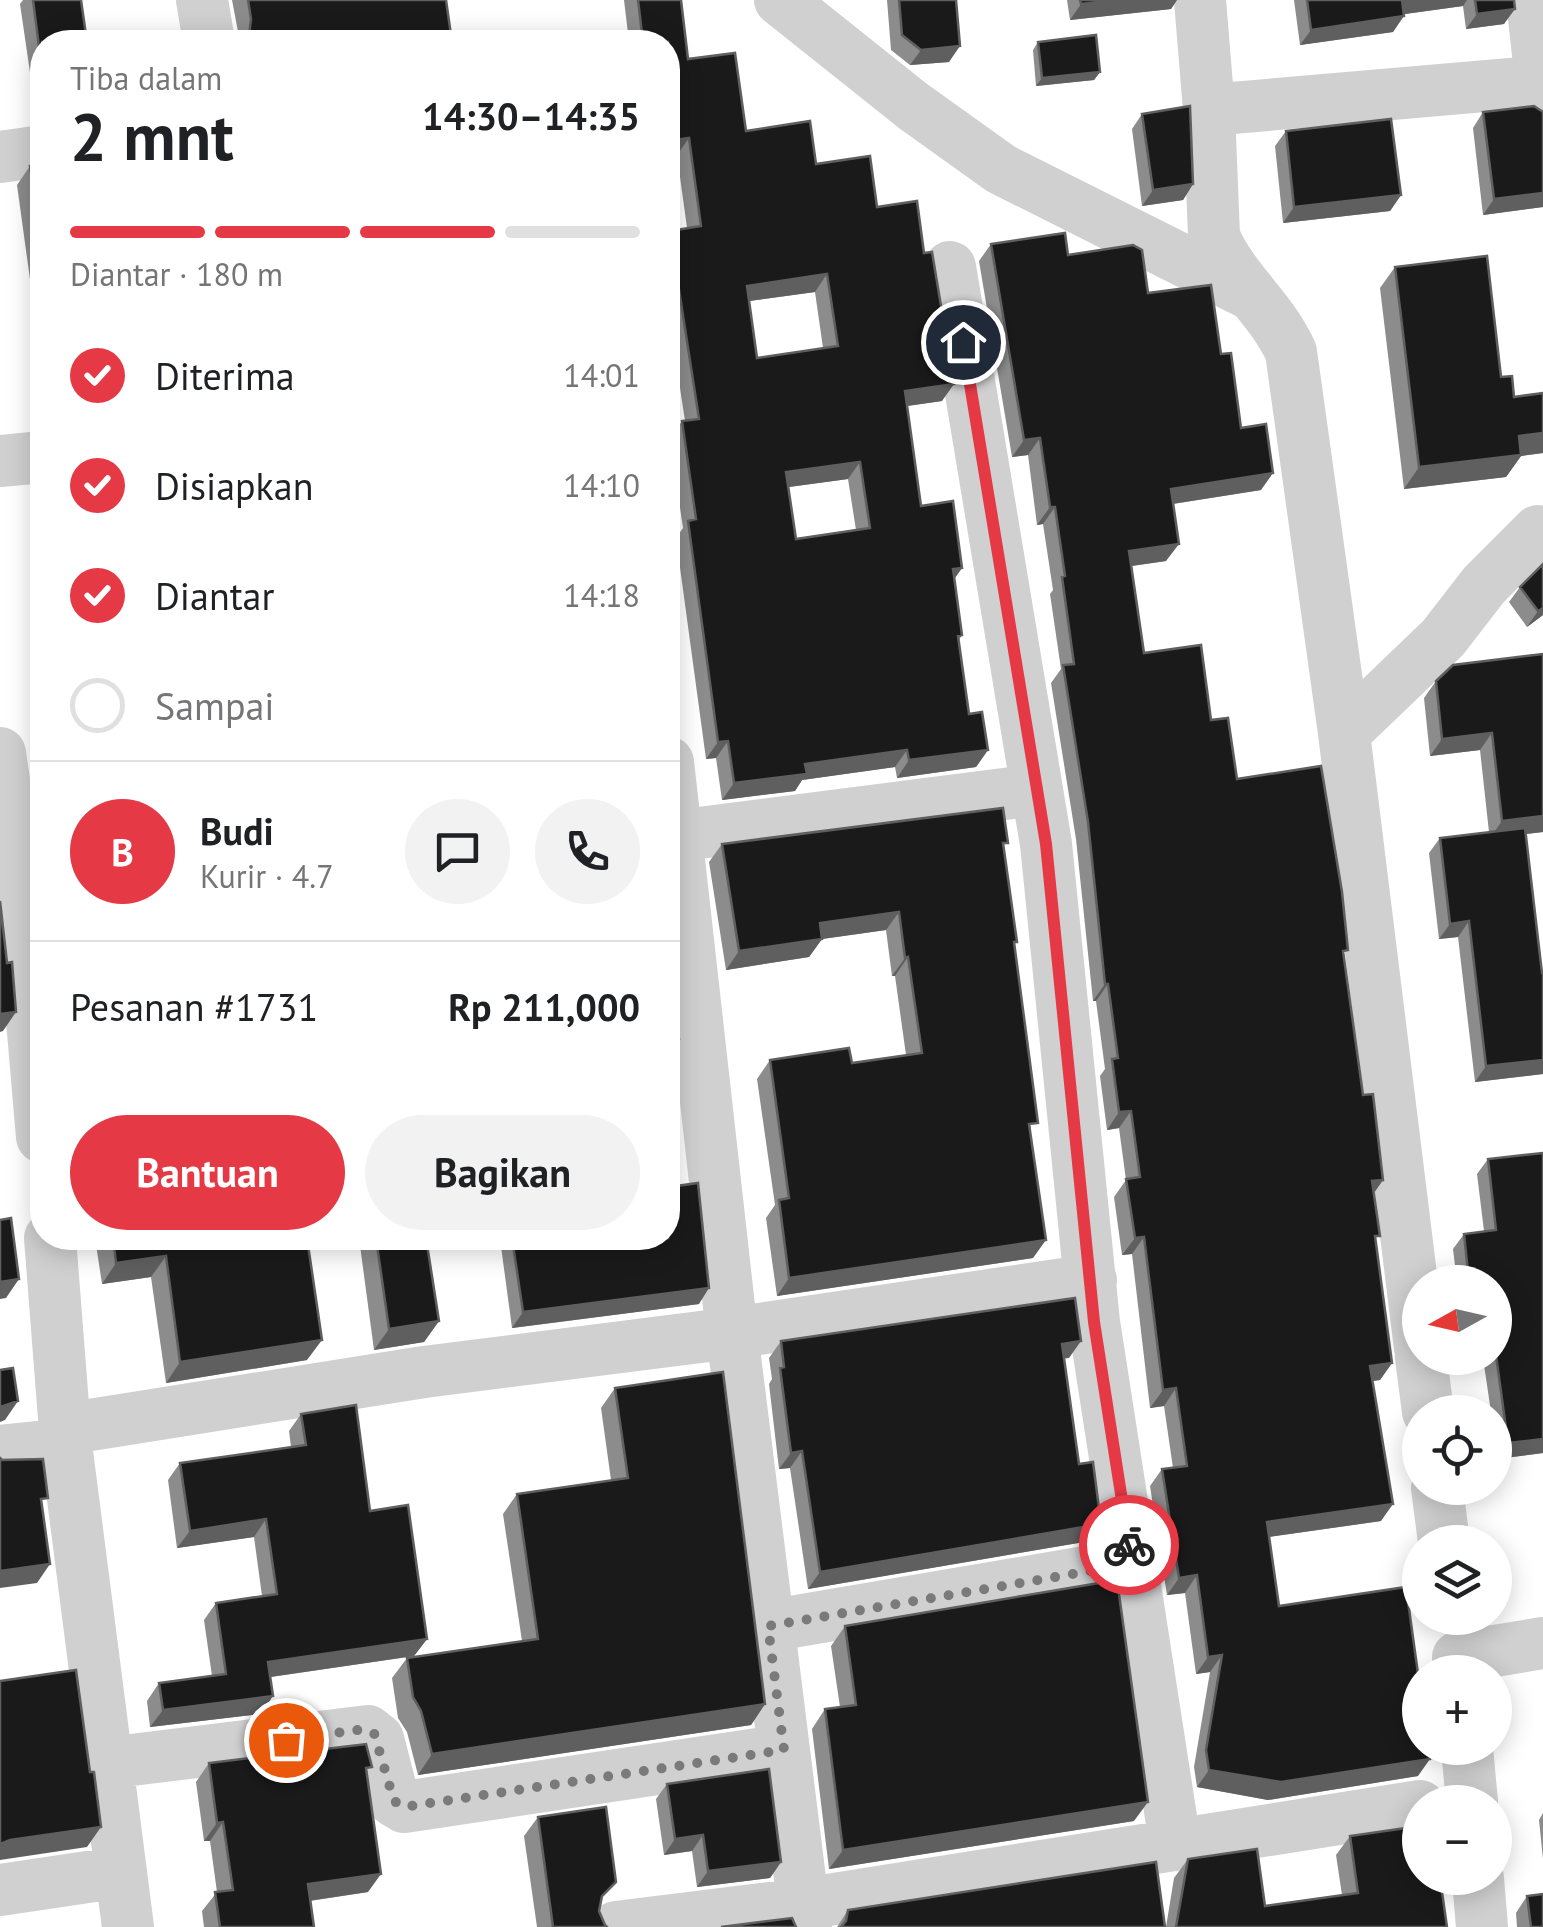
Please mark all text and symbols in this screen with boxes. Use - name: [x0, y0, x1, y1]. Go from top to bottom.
- text: Tiba dalam: [70, 57, 222, 99]
- text: 14:30–14:35: [422, 91, 640, 140]
- text: 2 mnt: [70, 94, 234, 178]
- text: Diantar · 180 m: [70, 253, 283, 295]
- pin: [921, 300, 1006, 385]
- icon: home: [936, 315, 991, 370]
- icon: check: [70, 348, 125, 403]
- text: Diterima: [155, 351, 295, 400]
- text: 14:01: [563, 354, 640, 396]
- icon: check: [70, 458, 125, 513]
- text: Disiapkan: [155, 461, 313, 510]
- text: 14:10: [563, 464, 640, 506]
- icon: check: [70, 568, 125, 623]
- text: Diantar: [155, 571, 274, 620]
- text: 14:18: [563, 574, 640, 616]
- text: Sampai: [155, 681, 274, 730]
- button: chat: [405, 799, 510, 904]
- button: phone: [535, 799, 640, 904]
- text: Budi: [200, 806, 274, 855]
- text: B: [111, 827, 134, 876]
- text: Kurir · 4.7: [200, 855, 334, 897]
- text: Pesanan #1731: [70, 982, 318, 1031]
- text: Rp 211,000: [448, 982, 640, 1031]
- button: Bantuan: [70, 1115, 345, 1230]
- button: Bagikan: [365, 1115, 640, 1230]
- north arrow: [1402, 1265, 1512, 1375]
- map controls: [1402, 1265, 1512, 1895]
- button: locate: [1402, 1395, 1512, 1505]
- courier: [1079, 1495, 1179, 1595]
- icon: bike: [1102, 1518, 1157, 1573]
- button: layers: [1402, 1525, 1512, 1635]
- button: +: [1402, 1655, 1512, 1765]
- pin: [244, 1698, 329, 1783]
- icon: bag: [259, 1713, 314, 1768]
- button: −: [1402, 1785, 1512, 1895]

